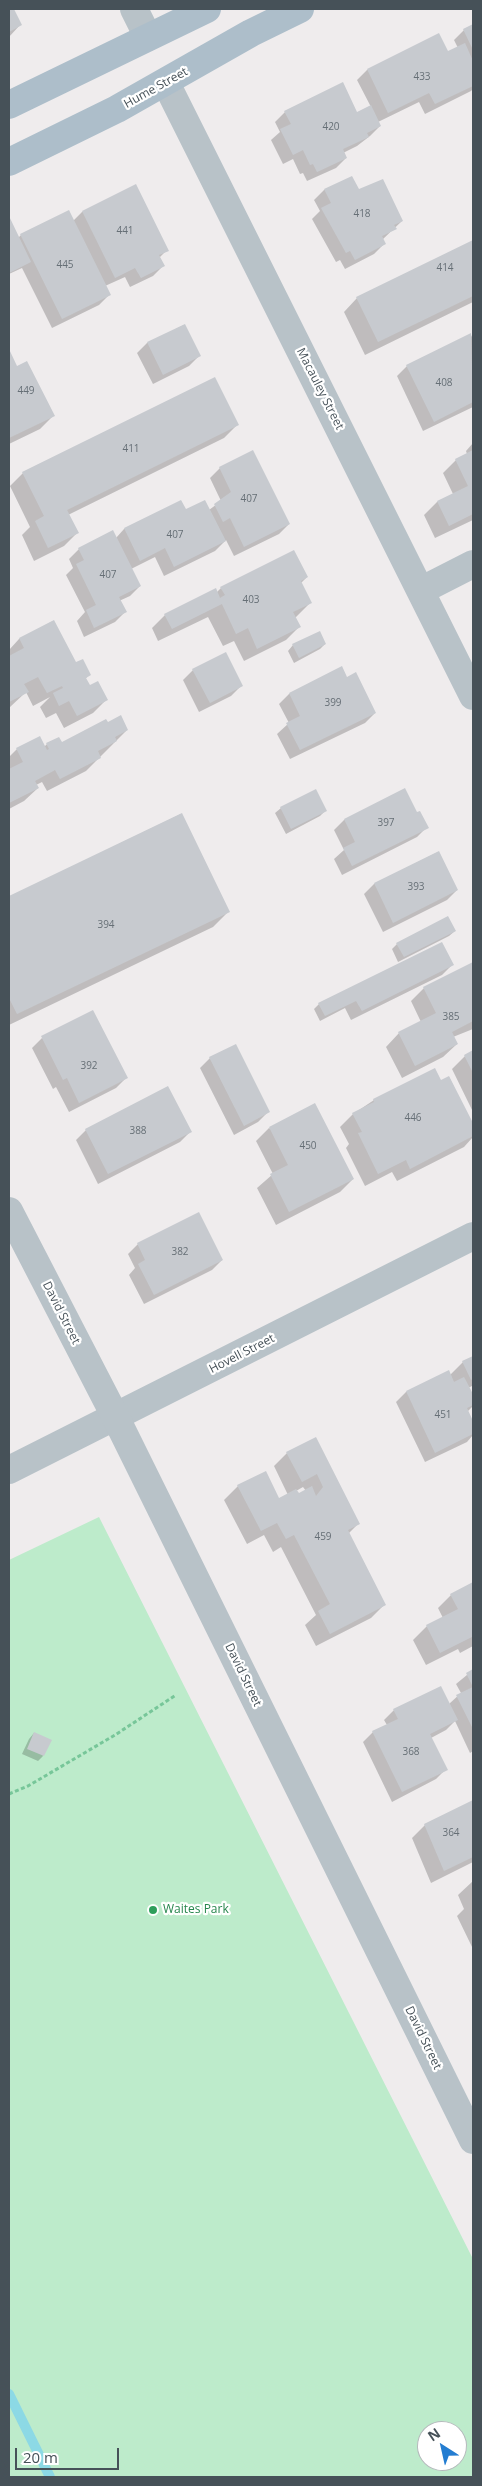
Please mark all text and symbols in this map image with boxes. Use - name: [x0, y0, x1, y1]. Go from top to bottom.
- street label: Hume Street: [122, 65, 190, 111]
- house number: 433: [413, 71, 431, 83]
- house number: 420: [322, 121, 340, 133]
- house number: 418: [353, 208, 371, 220]
- house number: 441: [116, 225, 134, 237]
- house number: 445: [56, 259, 74, 271]
- house number: 414: [436, 262, 454, 274]
- street label: Macauley Street: [293, 346, 347, 432]
- house number: 408: [435, 377, 453, 389]
- house number: 449: [17, 385, 35, 397]
- house number: 411: [122, 443, 140, 455]
- house number: 407: [240, 493, 258, 505]
- house number: 407: [166, 529, 184, 541]
- house number: 407: [99, 569, 117, 581]
- house number: 403: [242, 594, 260, 606]
- house number: 399: [324, 697, 342, 709]
- house number: 397: [377, 817, 395, 829]
- house number: 393: [407, 881, 425, 893]
- house number: 394: [97, 919, 115, 931]
- house number: 385: [442, 1011, 460, 1023]
- house number: 392: [80, 1060, 98, 1072]
- house number: 446: [404, 1112, 422, 1124]
- house number: 388: [129, 1125, 147, 1137]
- house number: 450: [299, 1140, 317, 1152]
- house number: 382: [171, 1246, 189, 1258]
- street label: David Street: [39, 1279, 83, 1347]
- street label: Hovell Street: [207, 1331, 277, 1377]
- house number: 451: [434, 1409, 452, 1421]
- house number: 459: [314, 1531, 332, 1543]
- street label: David Street: [222, 1641, 264, 1709]
- house number: 368: [402, 1746, 420, 1758]
- house number: 364: [442, 1827, 460, 1839]
- place label: Waites Park: [163, 1903, 229, 1917]
- marker: Waites Park: [147, 1904, 159, 1916]
- street label: David Street: [402, 2004, 444, 2072]
- north arrow: [417, 2421, 467, 2471]
- text: N: [424, 2423, 444, 2445]
- scale bar: [18, 2438, 121, 2470]
- text: 20 m: [23, 2447, 58, 2467]

